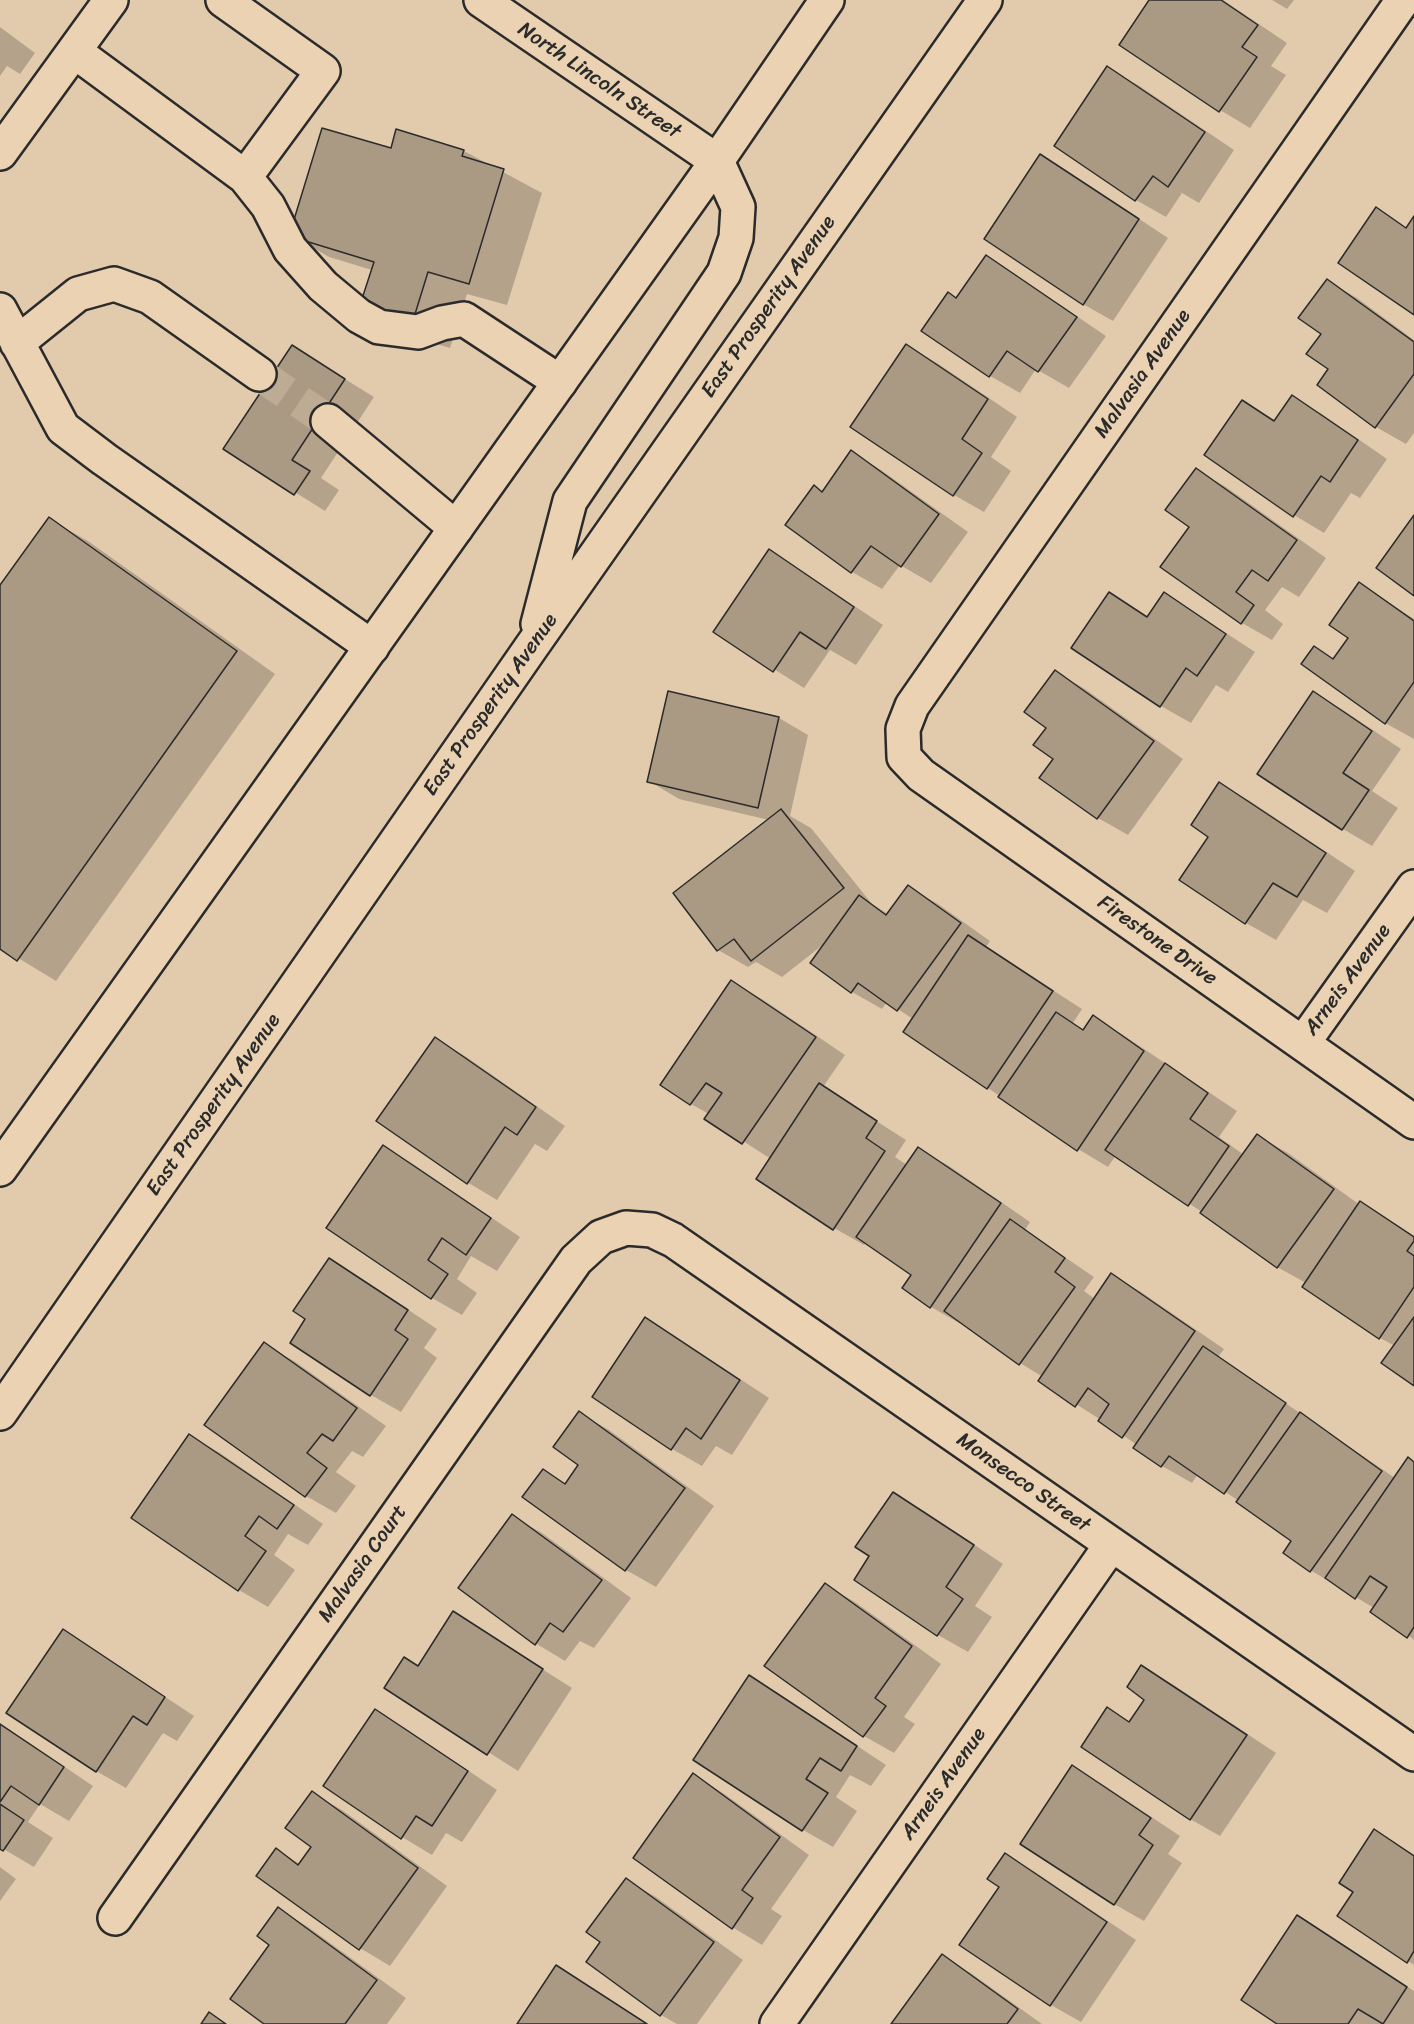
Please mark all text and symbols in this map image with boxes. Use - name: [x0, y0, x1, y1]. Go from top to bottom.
- street label: North Lincoln Street: [513, 17, 685, 145]
- street label: East Prosperity Avenue: [696, 211, 842, 403]
- street label: Malvasia Avenue: [1089, 305, 1197, 443]
- street label: East Prosperity Avenue: [418, 609, 564, 801]
- street label: Firestone Drive: [1092, 890, 1222, 992]
- street label: Arneis Avenue: [1299, 919, 1397, 1041]
- street label: East Prosperity Avenue: [141, 1009, 287, 1201]
- street label: Monsecco Street: [951, 1428, 1095, 1538]
- street label: Malvasia Court: [313, 1501, 413, 1627]
- street label: Arneis Avenue: [896, 1723, 992, 1845]

